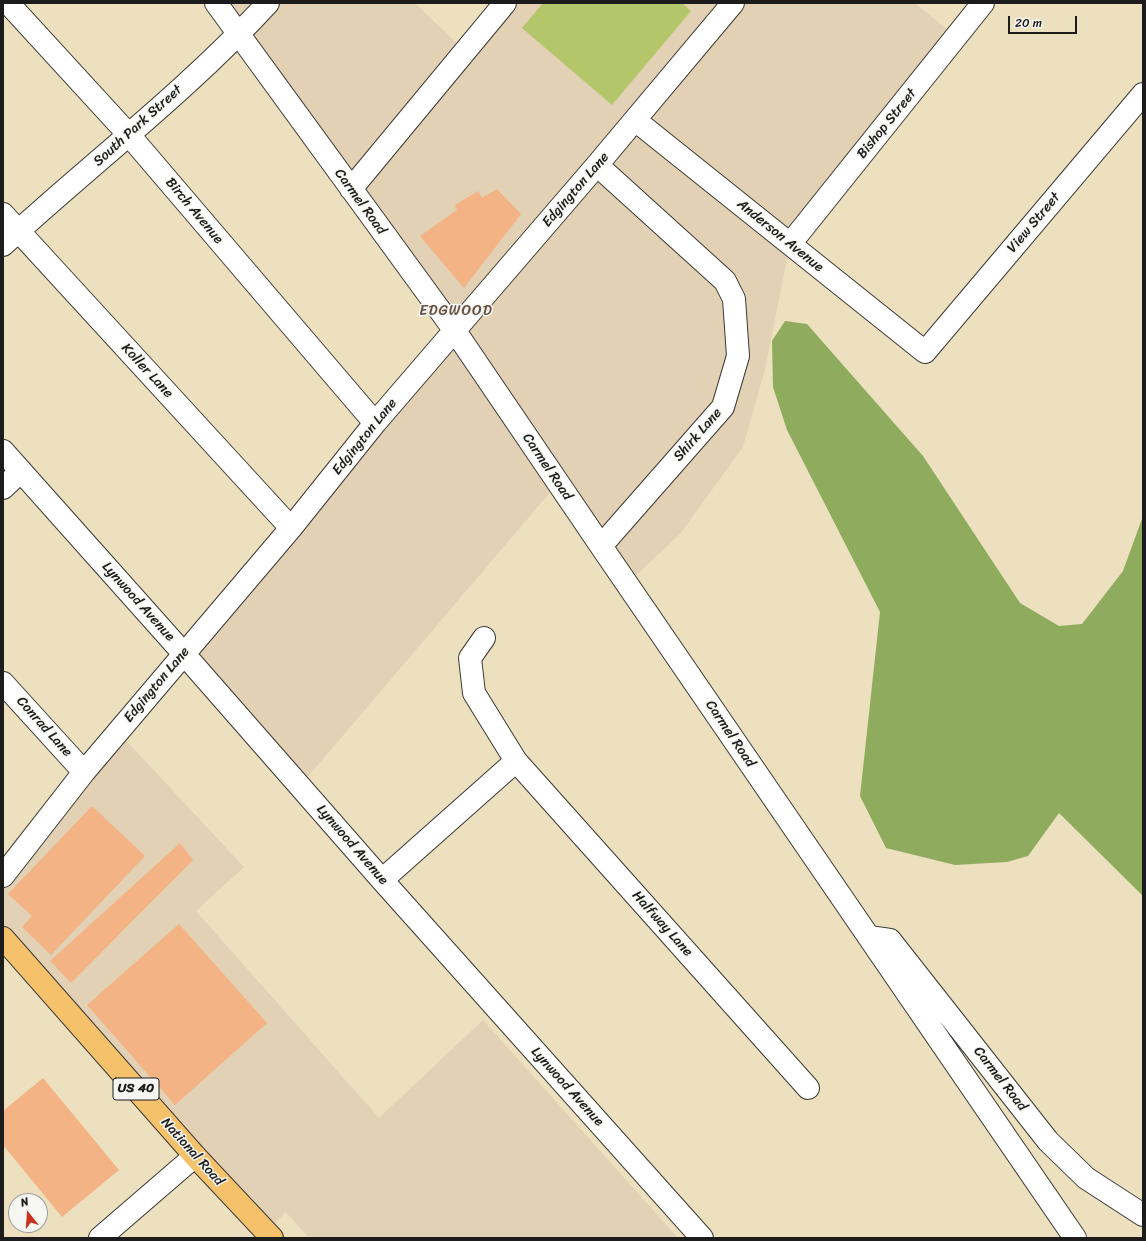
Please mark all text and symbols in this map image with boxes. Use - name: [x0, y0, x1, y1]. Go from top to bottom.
- scale bar: [1010, 8, 1079, 34]
- text: 20 m: [1015, 12, 1042, 34]
- street label: South Park Street: [90, 82, 186, 170]
- street label: Bishop Street: [854, 86, 920, 162]
- street label: Edgington Lane: [539, 149, 613, 231]
- street label: Carmel Road: [331, 166, 389, 238]
- street label: Birch Avenue: [162, 175, 226, 247]
- street label: View Street: [1004, 189, 1064, 257]
- street label: Anderson Avenue: [733, 196, 827, 276]
- district label: EDGWOOD: [419, 302, 493, 320]
- street label: Koller Lane: [118, 340, 176, 402]
- street label: Edgington Lane: [329, 395, 401, 479]
- street label: Shirk Lane: [670, 405, 726, 465]
- street label: Carmel Road: [518, 430, 576, 504]
- street label: Lynwood Avenue: [98, 559, 178, 645]
- street label: Edgington Lane: [121, 644, 193, 726]
- street label: Conrad Lane: [13, 693, 75, 761]
- street label: Carmel Road: [701, 697, 759, 771]
- street label: Lynwood Avenue: [313, 801, 391, 889]
- street label: Halfway Lane: [628, 888, 696, 960]
- street label: Carmel Road: [970, 1043, 1030, 1115]
- street label: Lynwood Avenue: [527, 1044, 607, 1130]
- road number: US 40: [113, 1078, 159, 1100]
- street label: National Road: [157, 1114, 227, 1190]
- text: N: [18, 1192, 31, 1212]
- north arrow: [8, 1193, 48, 1233]

